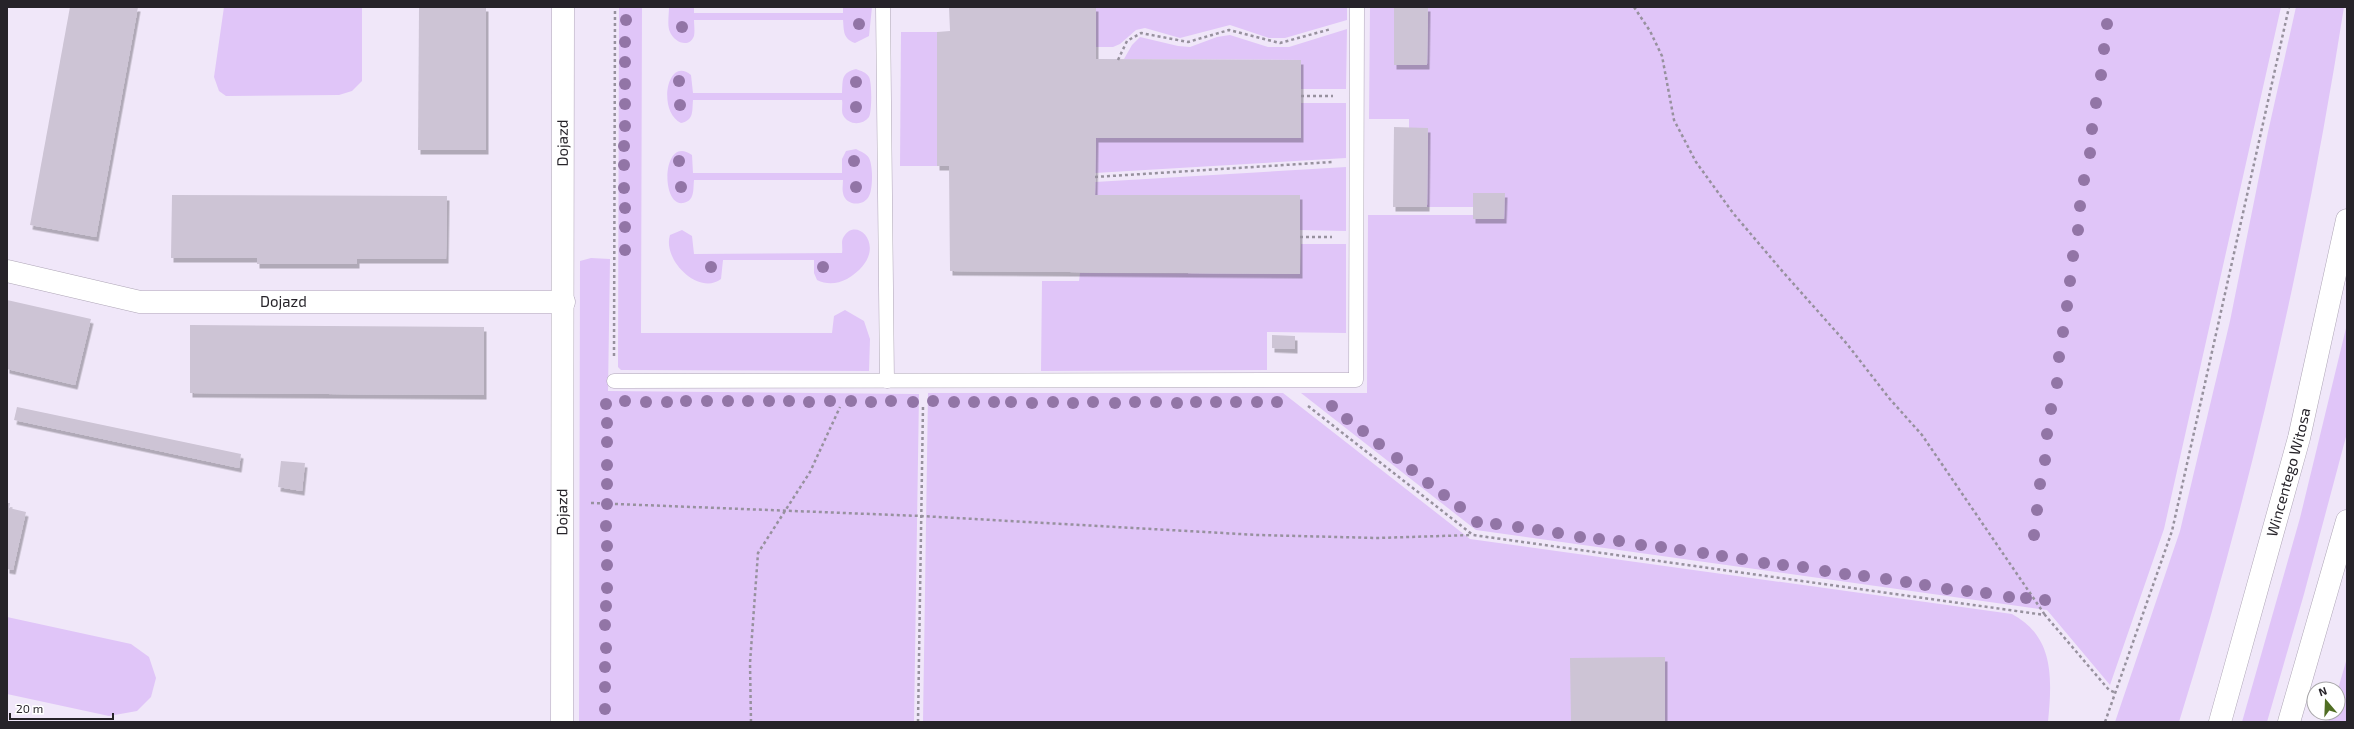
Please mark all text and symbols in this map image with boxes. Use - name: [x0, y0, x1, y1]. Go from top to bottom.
- street label: Dojazd: [553, 120, 572, 166]
- street label: Dojazd: [260, 292, 307, 311]
- street label: Wincentego Witosa: [2262, 406, 2313, 538]
- street label: Dojazd: [552, 489, 571, 535]
- north arrow: [2306, 681, 2346, 721]
- text: N: [2317, 684, 2329, 699]
- scale bar: [10, 695, 113, 721]
- text: 20 m: [16, 701, 43, 715]

